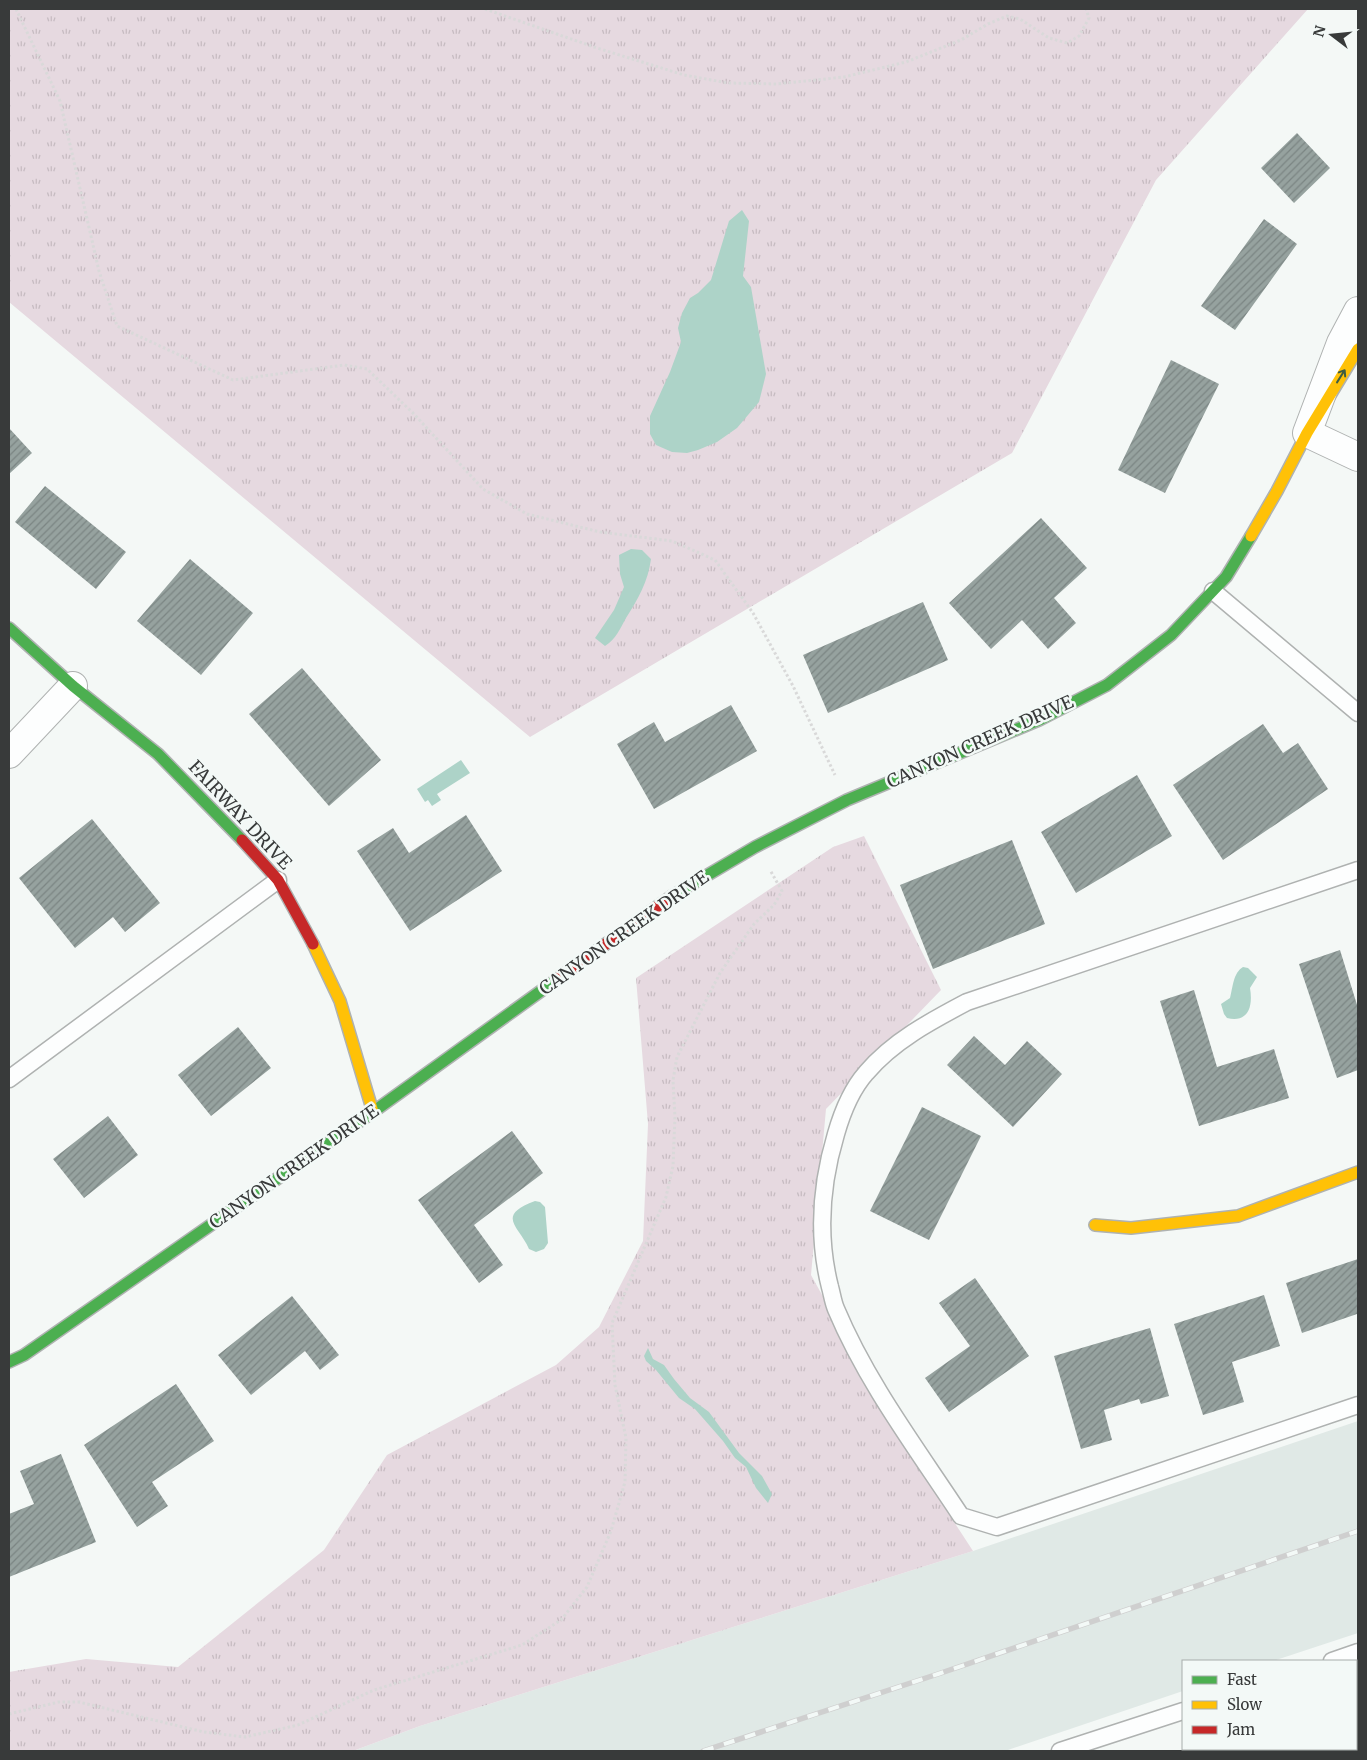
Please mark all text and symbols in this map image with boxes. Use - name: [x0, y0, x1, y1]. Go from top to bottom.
- north arrow: [1307, 10, 1357, 60]
- text: N: [1309, 24, 1330, 39]
- one-way arrow: [1337, 370, 1347, 384]
- street label: CANYON CREEK DRIVE: [883, 690, 1077, 793]
- street label: FAIRWAY DRIVE: [184, 755, 297, 874]
- street label: CANYON CREEK DRIVE: [534, 865, 713, 1000]
- street label: CANYON CREEK DRIVE: [204, 1099, 383, 1234]
- legend: [1182, 1660, 1357, 1750]
- text: Fast: [1227, 1670, 1257, 1689]
- text: Slow: [1227, 1695, 1262, 1714]
- text: Jam: [1226, 1720, 1255, 1739]

